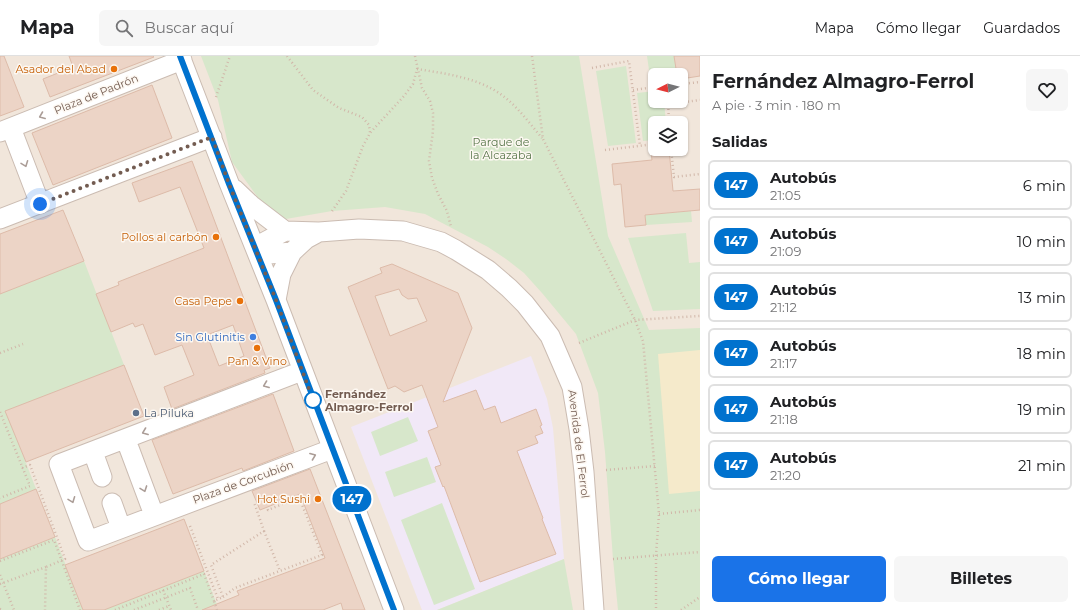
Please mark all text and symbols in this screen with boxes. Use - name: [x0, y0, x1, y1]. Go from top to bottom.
- search box: [99, 10, 379, 46]
- text: Mapa: [20, 16, 75, 39]
- icon: search: [113, 17, 135, 39]
- text: Buscar aquí: [145, 18, 234, 37]
- text: Mapa: [815, 19, 854, 37]
- text: Cómo llegar: [876, 19, 961, 37]
- text: Guardados: [983, 19, 1060, 37]
- place label: Asador del Abad: [15, 62, 106, 76]
- marker: Asador del Abad: [109, 64, 119, 74]
- north arrow: [648, 68, 688, 108]
- map controls: [648, 68, 688, 156]
- button: heart: [1026, 69, 1068, 111]
- text: Fernández Almagro-Ferrol: [712, 70, 974, 93]
- street label: Plaza de Padrón: [52, 71, 140, 117]
- text: A pie · 3 min · 180 m: [712, 97, 841, 113]
- one-way arrow: [38, 111, 45, 119]
- button: layers: [648, 116, 688, 156]
- text: Salidas: [712, 132, 767, 151]
- park label: Parque de la Alcazaba: [470, 135, 532, 162]
- one-way arrow: [20, 161, 28, 168]
- text: Autobús: [770, 168, 836, 187]
- text: 147: [724, 176, 748, 194]
- text: 6 min: [1023, 176, 1066, 195]
- text: 21:05: [770, 187, 801, 203]
- your location: [30, 194, 50, 214]
- text: Autobús: [770, 224, 836, 243]
- place label: Pollos al carbón: [121, 230, 208, 244]
- marker: Pollos al carbón: [211, 232, 221, 242]
- text: 147: [724, 232, 748, 250]
- text: 10 min: [1017, 232, 1066, 251]
- text: 21:09: [770, 243, 801, 259]
- text: Autobús: [770, 280, 836, 299]
- text: 147: [724, 288, 748, 306]
- text: 13 min: [1018, 288, 1066, 307]
- place label: Casa Pepe: [175, 294, 232, 308]
- marker: Casa Pepe: [235, 296, 245, 306]
- text: 21:12: [770, 299, 797, 315]
- place label: Sin Glutinitis: [176, 330, 246, 344]
- marker: Sin Glutinitis: [248, 332, 258, 342]
- text: Autobús: [770, 336, 836, 355]
- marker: Pan & Vino: [252, 343, 262, 353]
- text: 147: [724, 344, 748, 362]
- text: 18 min: [1017, 344, 1066, 363]
- place label: Pan & Vino: [227, 354, 287, 368]
- text: 21:17: [770, 355, 797, 371]
- one-way arrow: [262, 381, 269, 389]
- place label: Fernández Almagro-Ferrol: [324, 387, 413, 414]
- street label: Avenida de El Ferrol: [565, 389, 593, 499]
- marker: Fernández Almagro-Ferrol: [304, 391, 322, 409]
- text: Autobús: [770, 392, 836, 411]
- text: 147: [724, 400, 748, 418]
- text: 19 min: [1017, 400, 1066, 419]
- place label: La Piluka: [144, 406, 194, 420]
- marker: La Piluka: [131, 408, 141, 418]
- text: 21:18: [770, 411, 798, 427]
- one-way arrow: [141, 428, 148, 436]
- text: Autobús: [770, 448, 836, 467]
- one-way arrow: [310, 453, 317, 461]
- text: 147: [724, 456, 748, 474]
- text: 21 min: [1018, 456, 1066, 475]
- street label: Plaza de Corcubión: [191, 457, 295, 507]
- text: 21:20: [770, 467, 801, 483]
- one-way arrow: [140, 486, 148, 493]
- line badge: 147: [329, 486, 375, 512]
- text: 147: [340, 490, 364, 508]
- place label: Hot Sushi: [257, 492, 310, 506]
- marker: Hot Sushi: [313, 494, 323, 504]
- one-way arrow: [68, 497, 76, 504]
- button: Cómo llegar: [712, 556, 886, 602]
- button: Billetes: [894, 556, 1068, 602]

